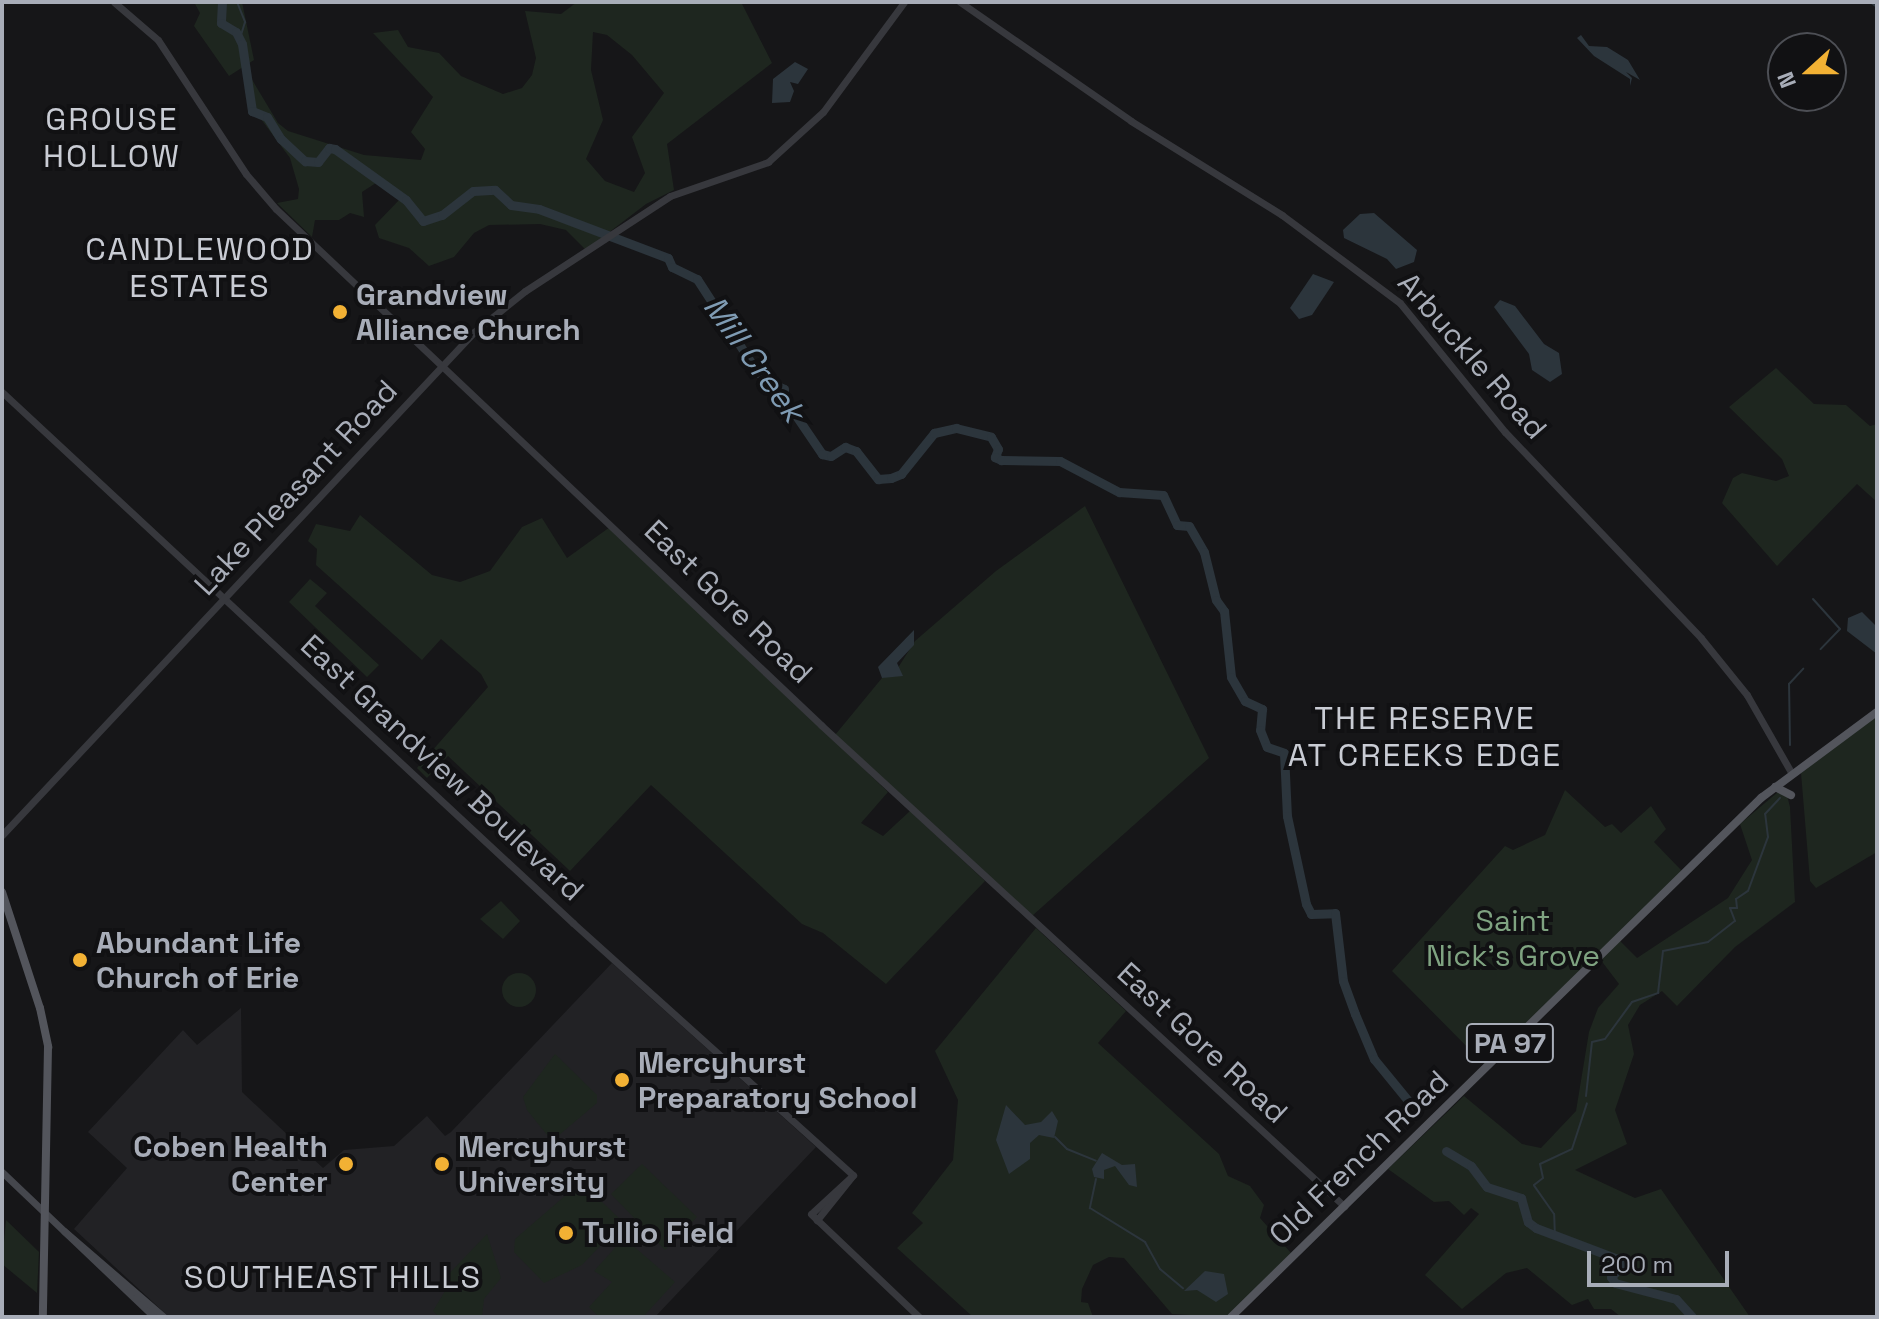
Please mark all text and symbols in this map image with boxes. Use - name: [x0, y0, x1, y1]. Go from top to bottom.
- north arrow: [1767, 32, 1847, 112]
- text: N: [1771, 68, 1802, 92]
- district label: GROUSE HOLLOW: [43, 101, 181, 176]
- district label: CANDLEWOOD ESTATES: [85, 231, 315, 306]
- street label: Arbuckle Road: [1390, 266, 1554, 446]
- place label: Grandview Alliance Church: [356, 277, 581, 348]
- water label: Mill Creek: [695, 288, 813, 430]
- marker: Grandview Alliance Church: [331, 303, 349, 321]
- street label: Lake Pleasant Road: [187, 373, 405, 603]
- street label: East Gore Road: [637, 513, 819, 691]
- street label: East Grandview Boulevard: [293, 627, 591, 909]
- district label: THE RESERVE AT CREEKS EDGE: [1287, 700, 1563, 775]
- park label: Saint Nick's Grove: [1426, 903, 1600, 974]
- place label: Abundant Life Church of Erie: [96, 925, 301, 996]
- marker: Abundant Life Church of Erie: [71, 951, 89, 969]
- street label: East Gore Road: [1110, 955, 1294, 1131]
- road number: PA 97: [1464, 1019, 1556, 1067]
- place label: Mercyhurst Preparatory School: [638, 1045, 917, 1116]
- street label: Old French Road: [1262, 1063, 1456, 1253]
- marker: Mercyhurst Preparatory School: [613, 1071, 631, 1089]
- place label: Coben Health Center: [133, 1129, 328, 1200]
- place label: Mercyhurst University: [458, 1129, 627, 1200]
- marker: Coben Health Center: [335, 1153, 357, 1175]
- marker: Mercyhurst University: [433, 1155, 451, 1173]
- place label: Tullio Field: [582, 1215, 734, 1251]
- marker: Tullio Field: [557, 1224, 575, 1242]
- scale bar: [1591, 1235, 1733, 1285]
- text: 200 m: [1601, 1249, 1673, 1280]
- district label: SOUTHEAST HILLS: [183, 1258, 483, 1296]

